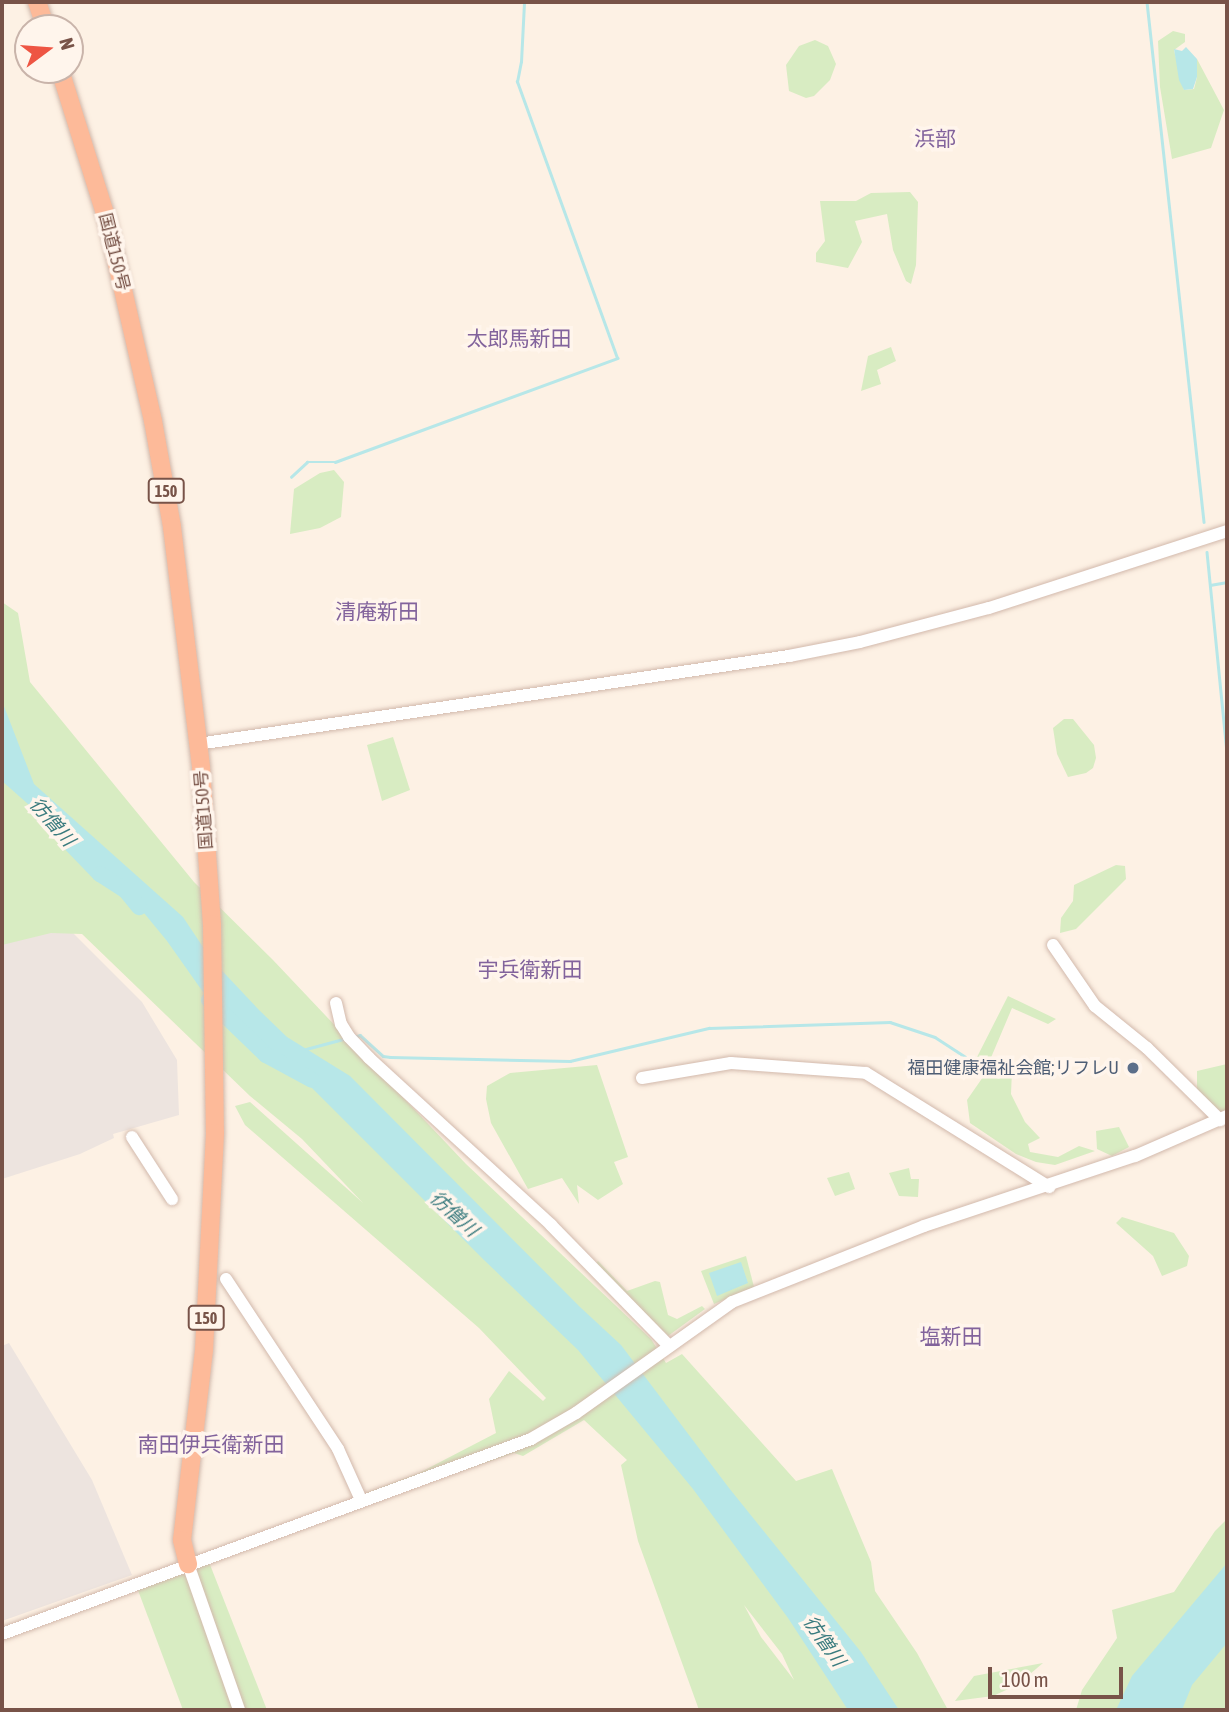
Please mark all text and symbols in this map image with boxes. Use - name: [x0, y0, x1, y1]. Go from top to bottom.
- north arrow: [14, 14, 84, 84]
- text: N: [55, 35, 79, 52]
- district label: 浜部: [914, 125, 956, 151]
- street label: 国道150号: [94, 211, 134, 293]
- district label: 太郎馬新田: [467, 325, 571, 351]
- road number: 150: [147, 478, 185, 504]
- district label: 清庵新田: [335, 598, 419, 624]
- street label: 国道150号: [190, 770, 218, 850]
- water label: 彷僧川: [25, 793, 79, 851]
- district label: 宇兵衛新田: [478, 956, 582, 982]
- place label: 福田健康福祉会館;リフレU: [907, 1057, 1119, 1079]
- marker: 福田健康福祉会館;リフレU: [1125, 1060, 1141, 1076]
- water label: 彷僧川: [425, 1186, 483, 1242]
- road number: 150: [187, 1306, 225, 1330]
- district label: 塩新田: [920, 1323, 982, 1349]
- district label: 南田伊兵衛新田: [138, 1431, 284, 1457]
- water label: 彷僧川: [798, 1611, 850, 1671]
- scale bar: [991, 1652, 1126, 1696]
- text: 100 m: [1001, 1667, 1049, 1691]

